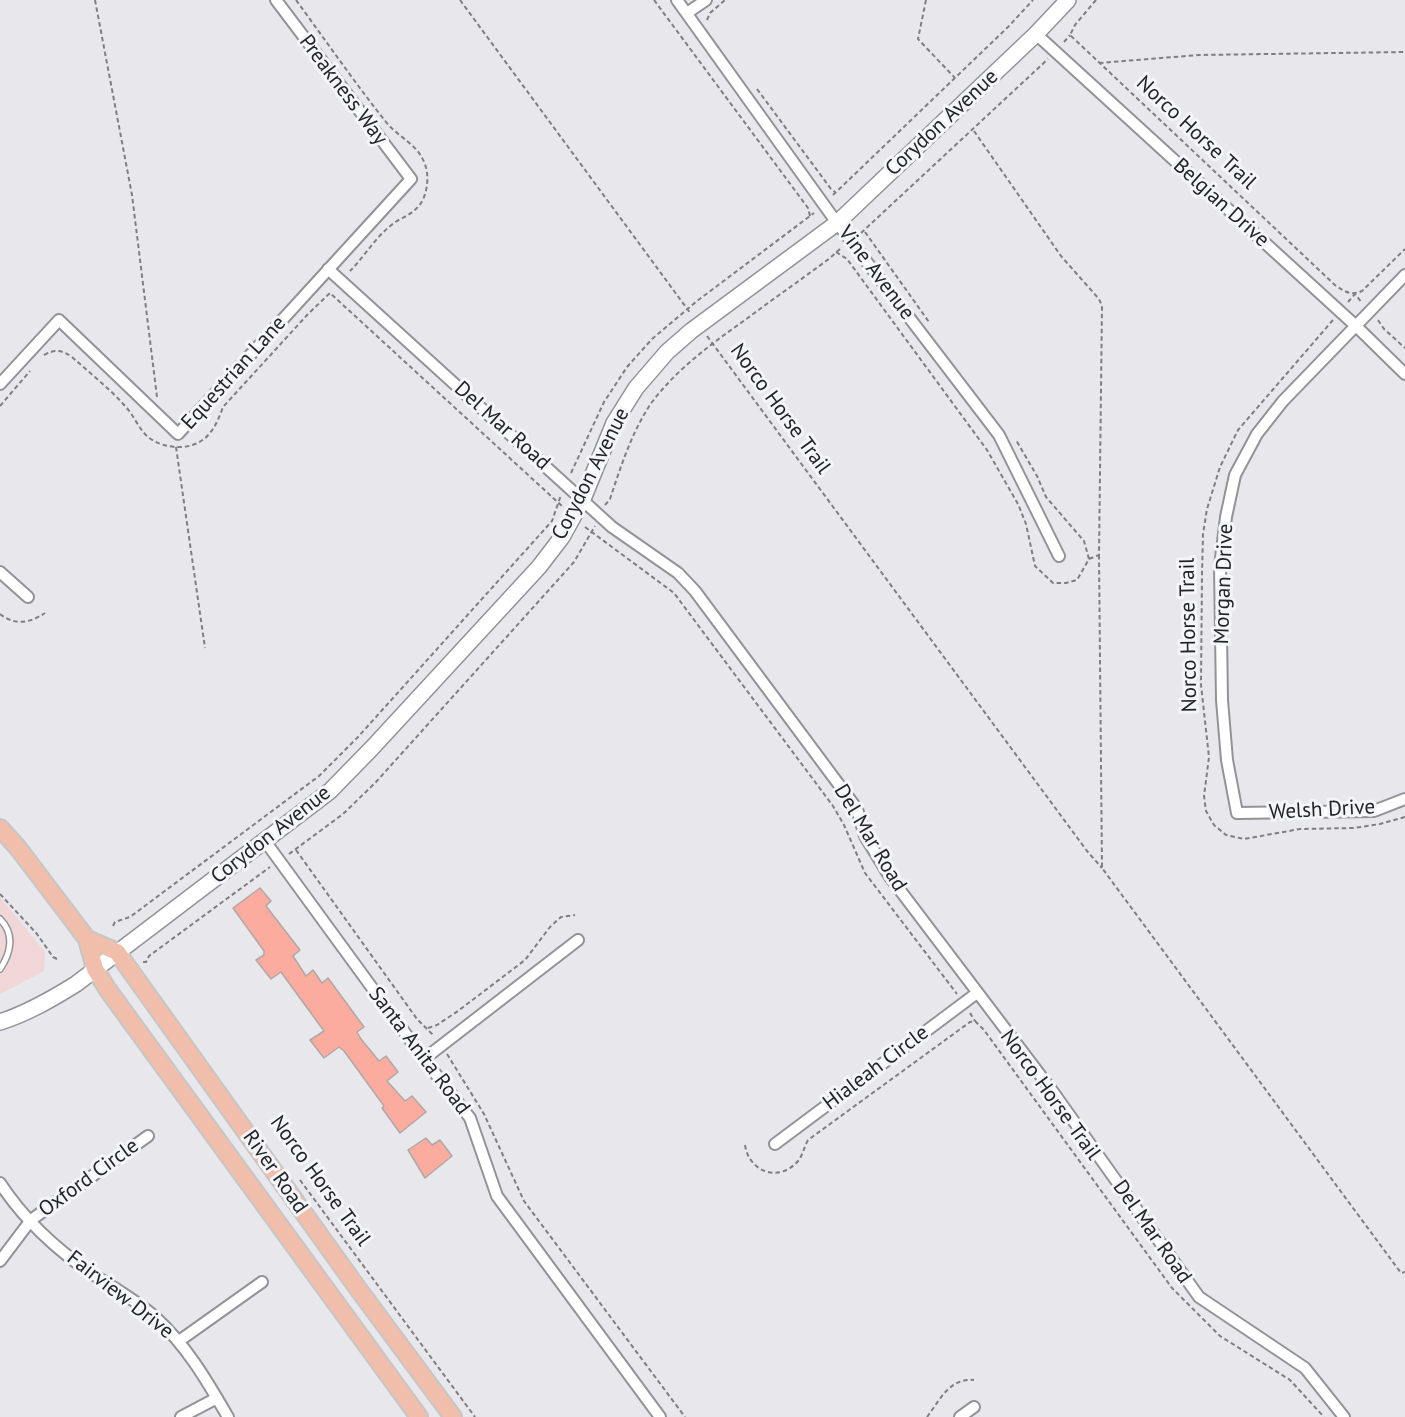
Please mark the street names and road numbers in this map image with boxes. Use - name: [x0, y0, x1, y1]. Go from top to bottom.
- street label: Preakness Way: [293, 30, 393, 150]
- street label: Corydon Avenue: [881, 64, 1003, 182]
- street label: Norco Horse Trail: [1131, 71, 1261, 195]
- street label: Belgian Drive: [1168, 153, 1274, 253]
- street label: Vine Avenue: [833, 221, 919, 325]
- street label: Equestrian Lane: [177, 311, 291, 435]
- street label: Norco Horse Trail: [724, 339, 836, 479]
- street label: Del Mar Road: [449, 376, 555, 476]
- street label: Corydon Avenue: [547, 404, 635, 544]
- street label: Morgan Drive: [1209, 523, 1239, 645]
- street label: Norco Horse Trail: [1175, 557, 1203, 713]
- street label: Del Mar Road: [828, 780, 912, 896]
- street label: Corydon Avenue: [206, 781, 336, 889]
- street label: Welsh Drive: [1268, 795, 1376, 825]
- street label: Santa Anita Road: [363, 982, 475, 1120]
- street label: Hialeah Circle: [818, 1020, 934, 1116]
- street label: Norco Horse Trail: [994, 1025, 1106, 1165]
- street label: Norco Horse Trail: [264, 1111, 376, 1251]
- street label: River Road: [237, 1126, 313, 1218]
- street label: Oxford Circle: [34, 1133, 144, 1223]
- street label: Del Mar Road: [1107, 1175, 1197, 1289]
- street label: Fairview Drive: [62, 1246, 178, 1344]

